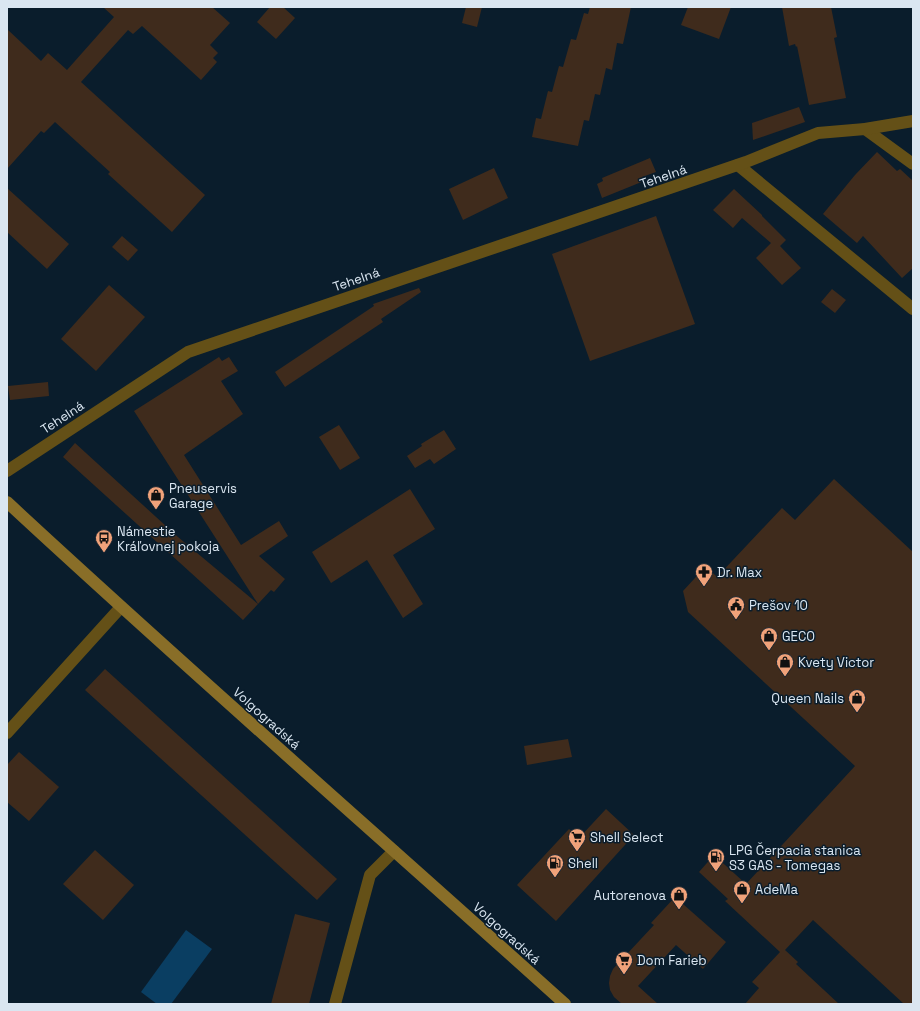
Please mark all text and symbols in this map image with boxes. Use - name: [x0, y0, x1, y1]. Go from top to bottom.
- street label: Tehelná: [638, 160, 689, 192]
- street label: Tehelná: [331, 263, 382, 295]
- street label: Tehelná: [37, 397, 88, 438]
- place label: Pneuservis Garage: [169, 480, 237, 512]
- shop icon: Pneuservis Garage: [146, 485, 166, 510]
- place label: Námestie Kráľovnej pokoja: [117, 523, 220, 555]
- bus stop icon: Námestie Kráľovnej pokoja: [94, 528, 114, 553]
- pharmacy icon: Dr. Max: [694, 562, 714, 587]
- place label: Dr. Max: [717, 564, 763, 581]
- public building icon: Prešov 10: [726, 595, 746, 620]
- place label: Prešov 10: [749, 597, 808, 614]
- shop icon: GECO: [759, 626, 779, 651]
- place label: GECO: [782, 628, 815, 645]
- shop icon: Kvety Victor: [775, 652, 795, 677]
- place label: Kvety Victor: [798, 654, 874, 671]
- street label: Volgogradská: [229, 684, 304, 753]
- shop icon: Queen Nails: [847, 688, 867, 713]
- place label: Queen Nails: [771, 690, 844, 707]
- supermarket icon: Shell Select: [567, 827, 587, 852]
- place label: Shell Select: [590, 829, 663, 846]
- place label: LPG Čerpacia stanica S3 GAS - Tomegas: [729, 842, 861, 874]
- fuel station icon: LPG Čerpacia stanica S3 GAS - Tomegas: [706, 847, 726, 872]
- fuel station icon: Shell: [545, 853, 565, 878]
- place label: Shell: [568, 855, 598, 872]
- shop icon: AdeMa: [732, 879, 752, 904]
- place label: AdeMa: [755, 881, 799, 898]
- shop icon: Autorenova: [669, 885, 689, 910]
- place label: Autorenova: [594, 887, 667, 904]
- street label: Volgogradská: [469, 899, 544, 968]
- supermarket icon: Dom Farieb: [614, 950, 634, 975]
- place label: Dom Farieb: [637, 952, 707, 969]

